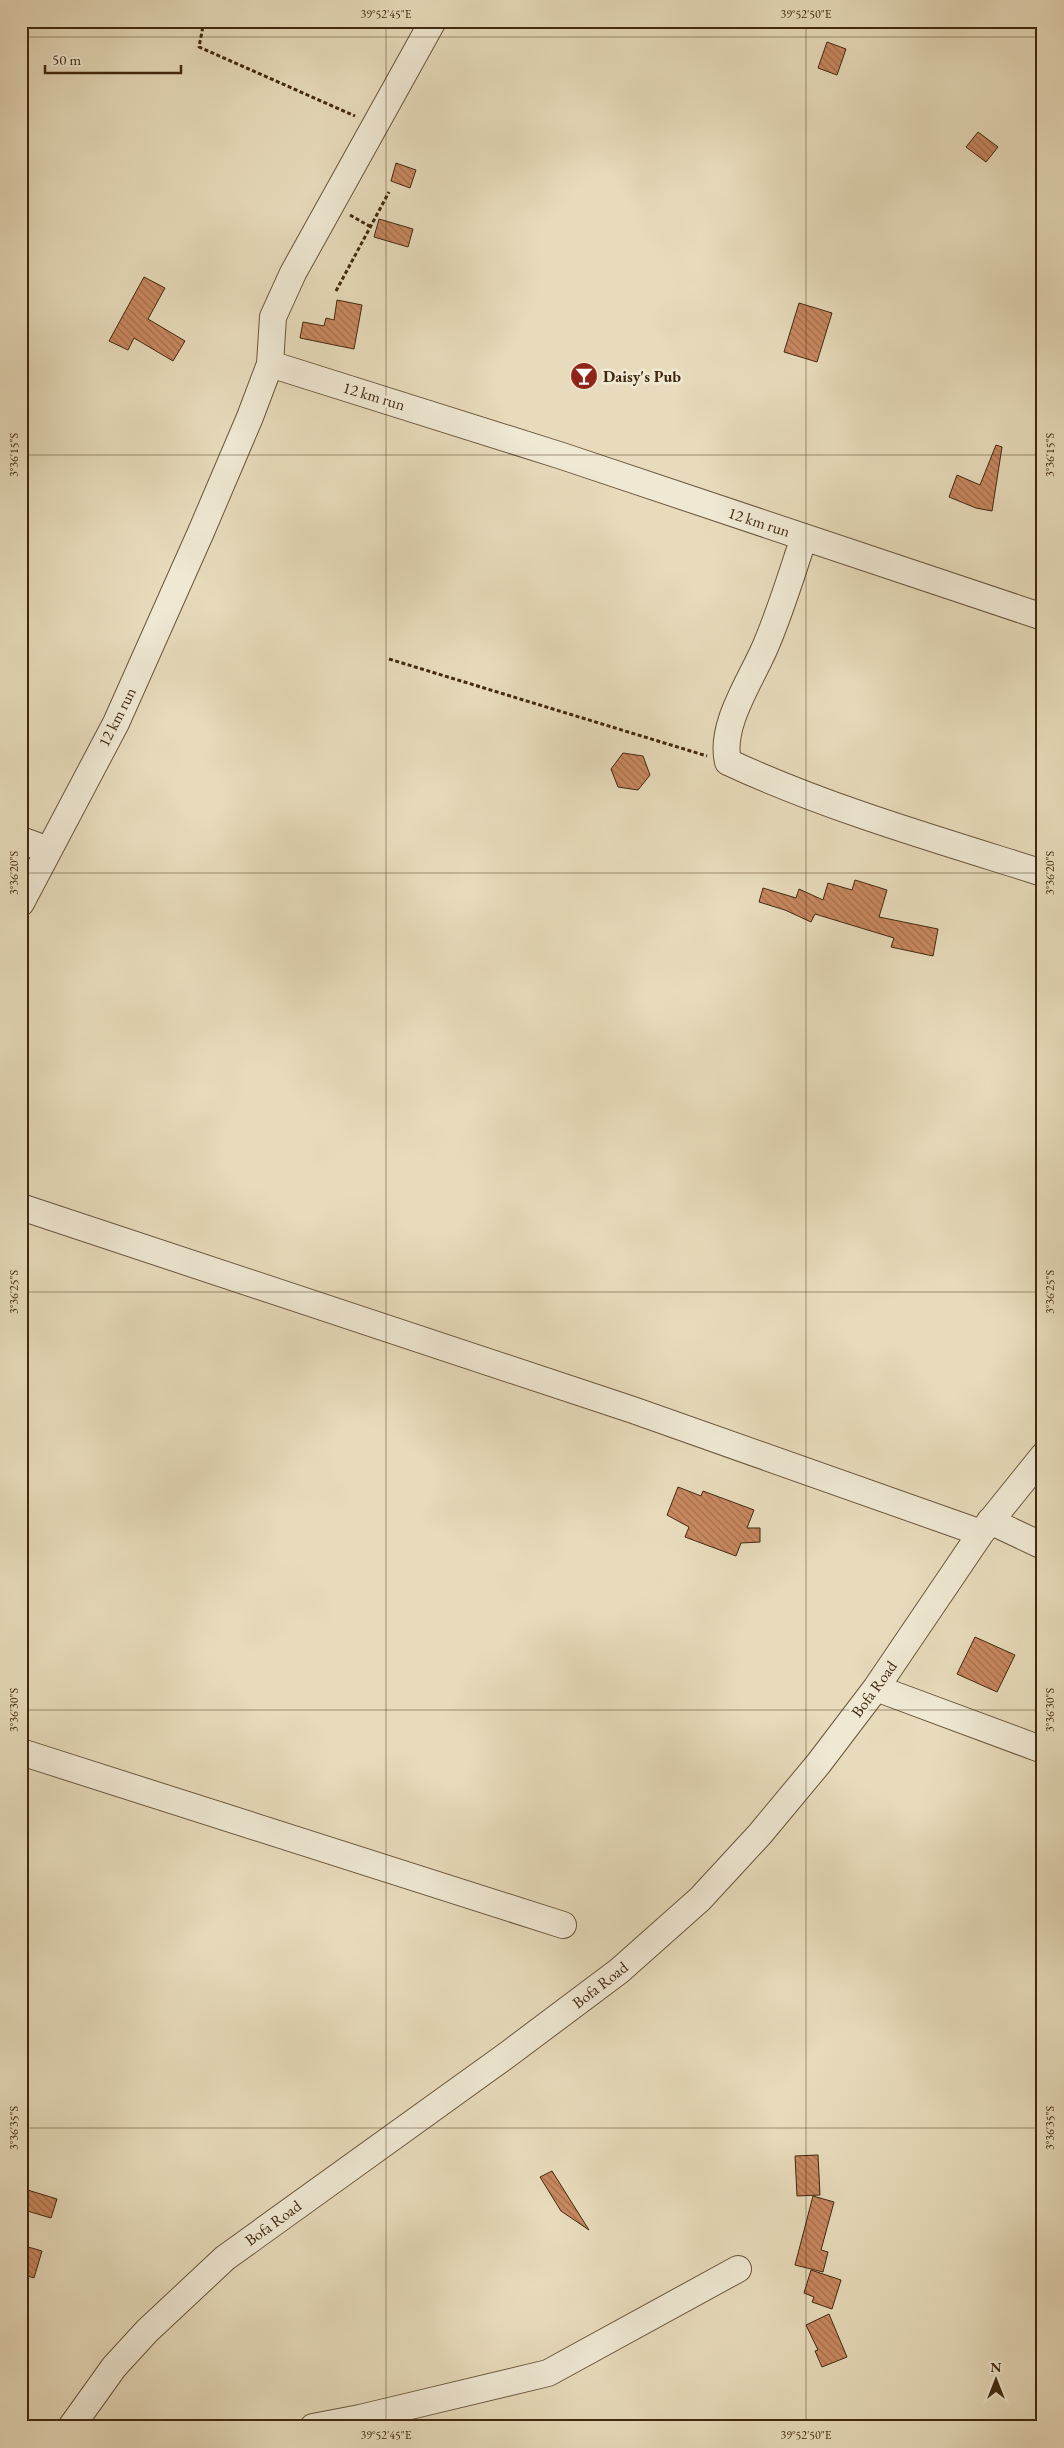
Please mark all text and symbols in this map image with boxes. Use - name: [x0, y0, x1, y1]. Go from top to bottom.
- text: 39°52'45"E: [360, 6, 412, 22]
- text: 39°52'50"E: [780, 6, 832, 22]
- scale bar: [45, 42, 181, 74]
- text: 50 m: [52, 50, 81, 69]
- bar icon: Daisy's Pub: [569, 361, 599, 391]
- place label: Daisy's Pub: [603, 366, 681, 387]
- street label: 12 km run: [340, 377, 408, 416]
- text: 3°36'15"S: [6, 432, 22, 477]
- text: 3°36'15"S: [1042, 432, 1058, 477]
- street label: 12 km run: [725, 502, 793, 542]
- street label: 12 km run: [93, 683, 141, 750]
- text: 3°36'20"S: [6, 850, 22, 895]
- text: 3°36'20"S: [1042, 850, 1058, 895]
- text: 3°36'25"S: [6, 1269, 22, 1314]
- text: 3°36'25"S: [1042, 1269, 1058, 1314]
- street label: Bofa Road: [846, 1656, 902, 1721]
- text: 3°36'30"S: [6, 1687, 22, 1732]
- text: 3°36'30"S: [1042, 1687, 1058, 1732]
- street label: Bofa Road: [568, 1956, 633, 2013]
- text: 3°36'35"S: [6, 2105, 22, 2150]
- text: 3°36'35"S: [1042, 2105, 1058, 2150]
- street label: Bofa Road: [241, 2195, 306, 2251]
- north arrow: [972, 2356, 1022, 2406]
- text: N: [990, 2358, 1002, 2376]
- text: 39°52'45"E: [360, 2427, 412, 2443]
- text: 39°52'50"E: [780, 2427, 832, 2443]

